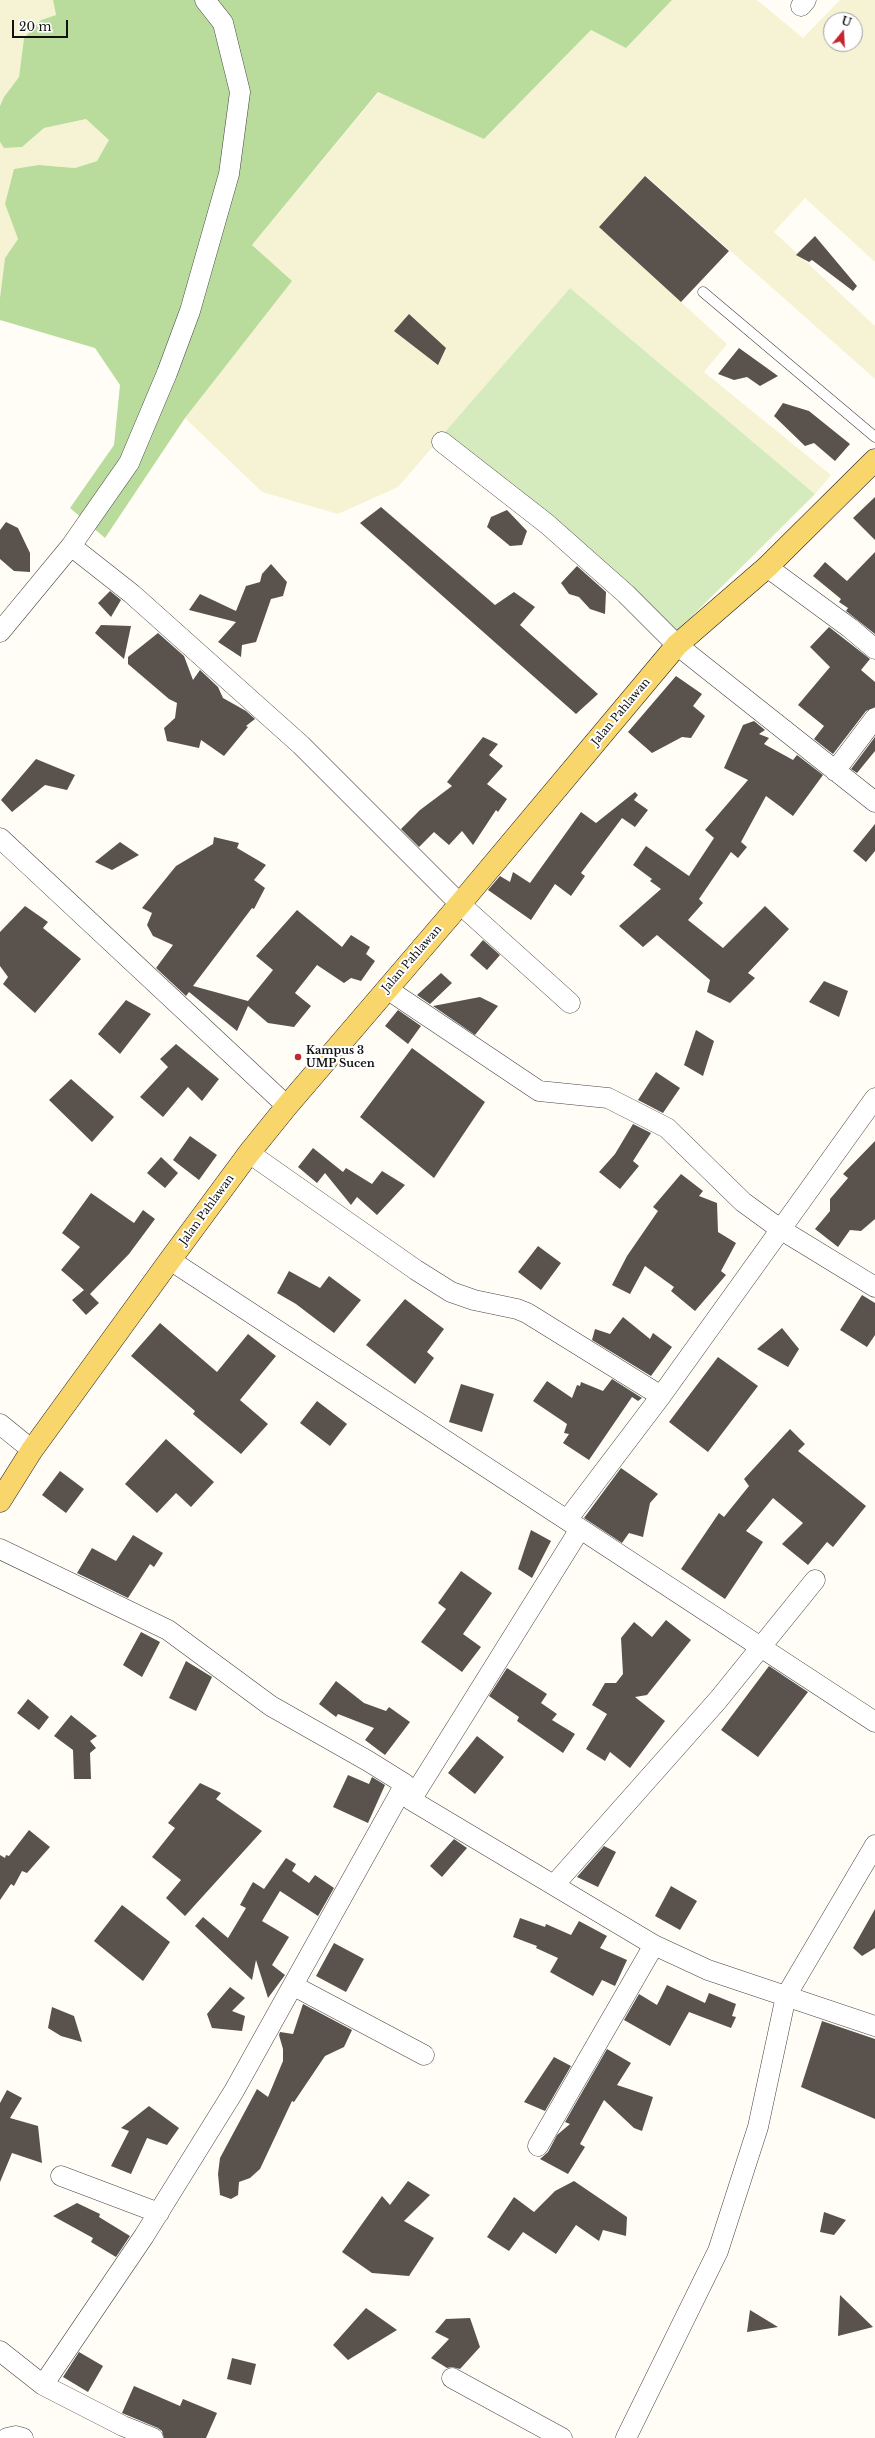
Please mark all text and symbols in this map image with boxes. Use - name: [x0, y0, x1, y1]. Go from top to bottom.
- scale bar: [14, 12, 70, 38]
- north arrow: [823, 12, 863, 52]
- text: U: [840, 13, 853, 30]
- text: 20 m: [19, 19, 51, 34]
- street label: Jalan Pahlawan: [589, 676, 653, 748]
- street label: Jalan Pahlawan: [379, 923, 445, 995]
- place label: Kampus 3 UMP Sucen: [306, 1044, 375, 1070]
- marker: Kampus 3 UMP Sucen: [293, 1052, 303, 1062]
- street label: Jalan Pahlawan: [177, 1172, 237, 1248]

